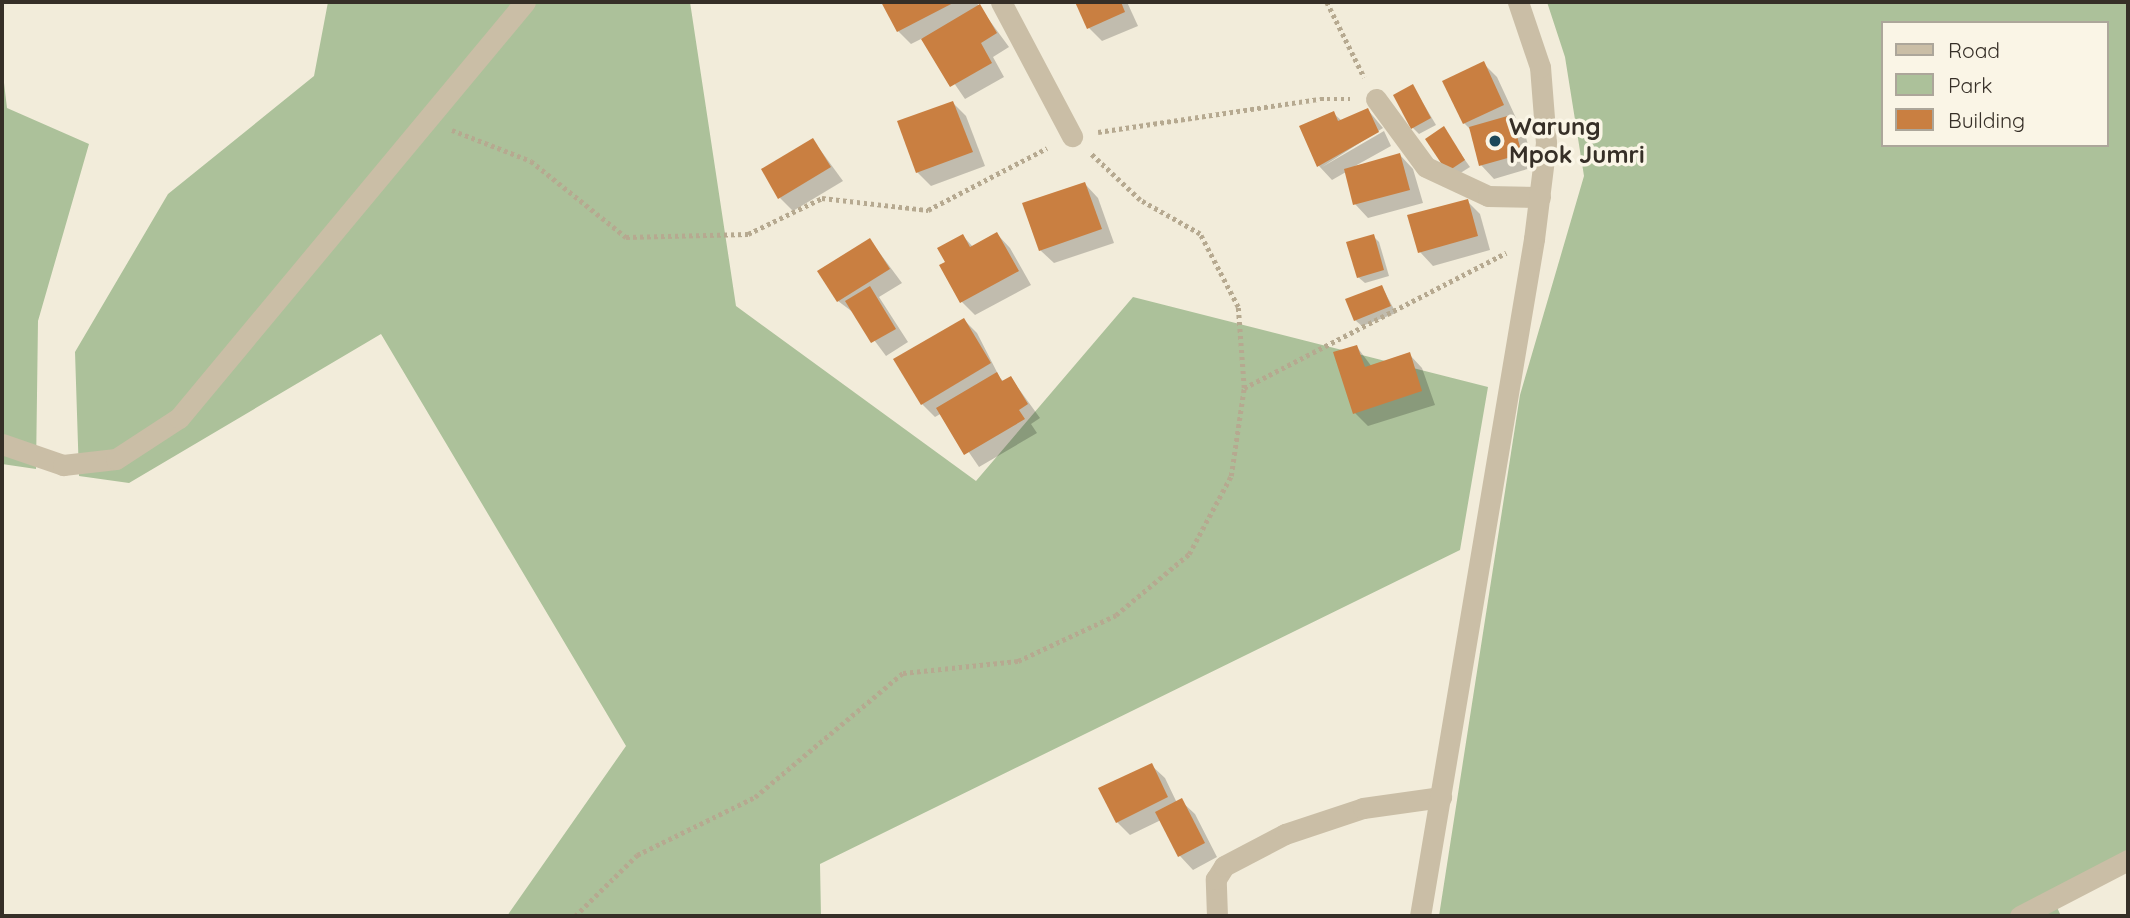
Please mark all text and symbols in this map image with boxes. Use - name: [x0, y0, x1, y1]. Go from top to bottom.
- legend: [1882, 21, 2109, 147]
- text: Road: [1948, 37, 2000, 63]
- text: Park: [1948, 72, 1992, 98]
- text: Building: [1948, 107, 2025, 133]
- place label: Warung Mpok Jumri: [1509, 113, 1645, 169]
- marker: Warung Mpok Jumri: [1487, 133, 1503, 149]

